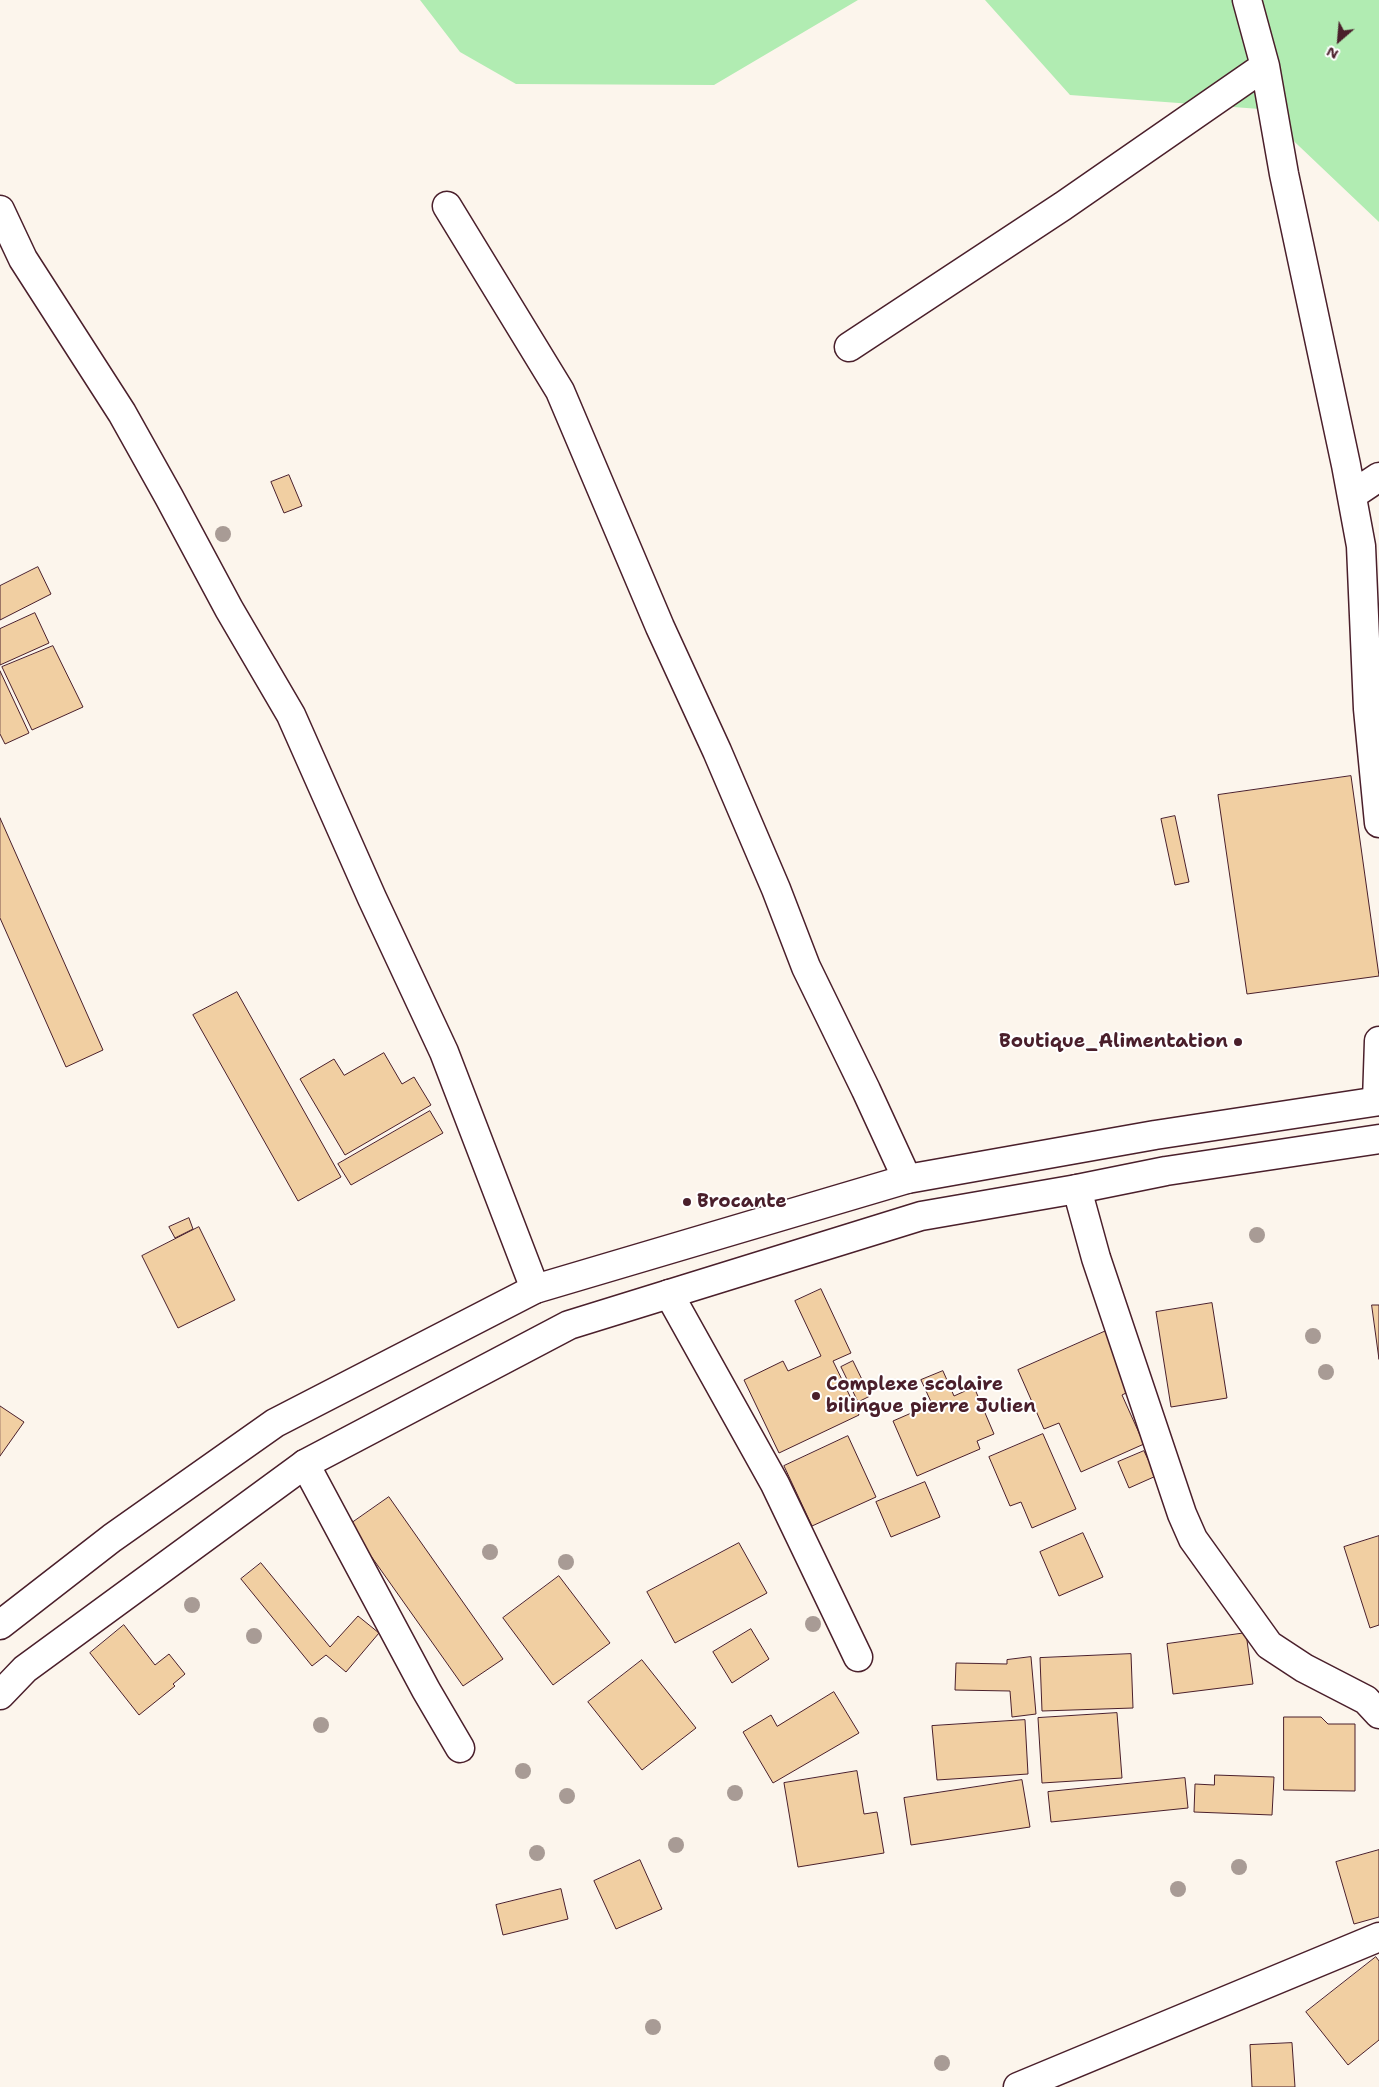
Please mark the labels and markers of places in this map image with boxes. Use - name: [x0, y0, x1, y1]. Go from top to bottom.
- place label: Boutique_Alimentation: [999, 1031, 1228, 1053]
- marker: Boutique_Alimentation: [1232, 1036, 1244, 1048]
- place label: Brocante: [697, 1191, 787, 1213]
- marker: Brocante: [681, 1196, 693, 1208]
- place label: Complexe scolaire bilingue pierre Julien: [826, 1374, 1036, 1418]
- marker: Complexe scolaire bilingue pierre Julien: [810, 1390, 822, 1402]

